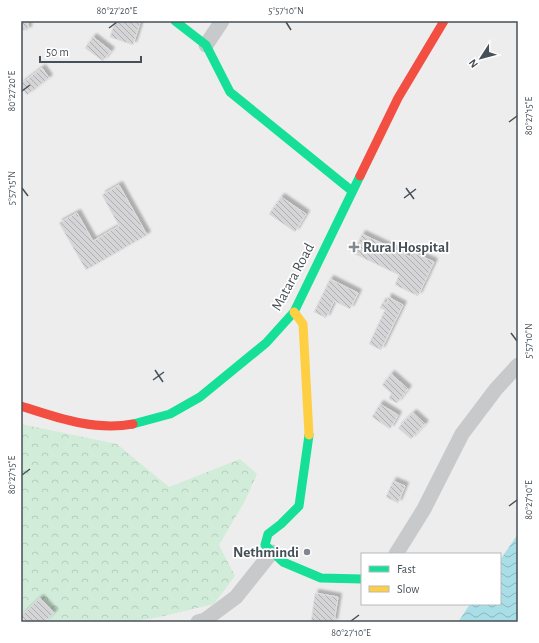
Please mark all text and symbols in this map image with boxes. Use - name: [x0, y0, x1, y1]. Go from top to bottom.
- text: 80°27'20"E: [97, 6, 138, 16]
- text: 5°57'10"N: [268, 6, 304, 16]
- scale bar: [40, 38, 141, 64]
- north arrow: [461, 38, 501, 78]
- text: 50 m: [46, 46, 69, 58]
- text: N: [467, 57, 480, 70]
- text: 80°27'20"E: [7, 70, 17, 111]
- text: 80°27'15"E: [524, 97, 534, 135]
- text: 5°57'15"N: [7, 171, 17, 205]
- place label: Rural Hospital: [363, 240, 449, 255]
- street label: Matara Road: [269, 241, 317, 313]
- marker: Rural Hospital: [348, 241, 360, 253]
- text: 5°57'10"N: [524, 323, 534, 359]
- text: 80°27'15"E: [7, 456, 17, 494]
- text: 80°27'10"E: [524, 480, 534, 520]
- place label: Nethmindi: [233, 545, 299, 560]
- marker: Nethmindi: [302, 547, 312, 557]
- legend: [361, 553, 501, 605]
- text: Fast: [397, 563, 416, 575]
- text: Slow: [397, 583, 419, 595]
- text: 80°27'10"E: [331, 628, 371, 638]

